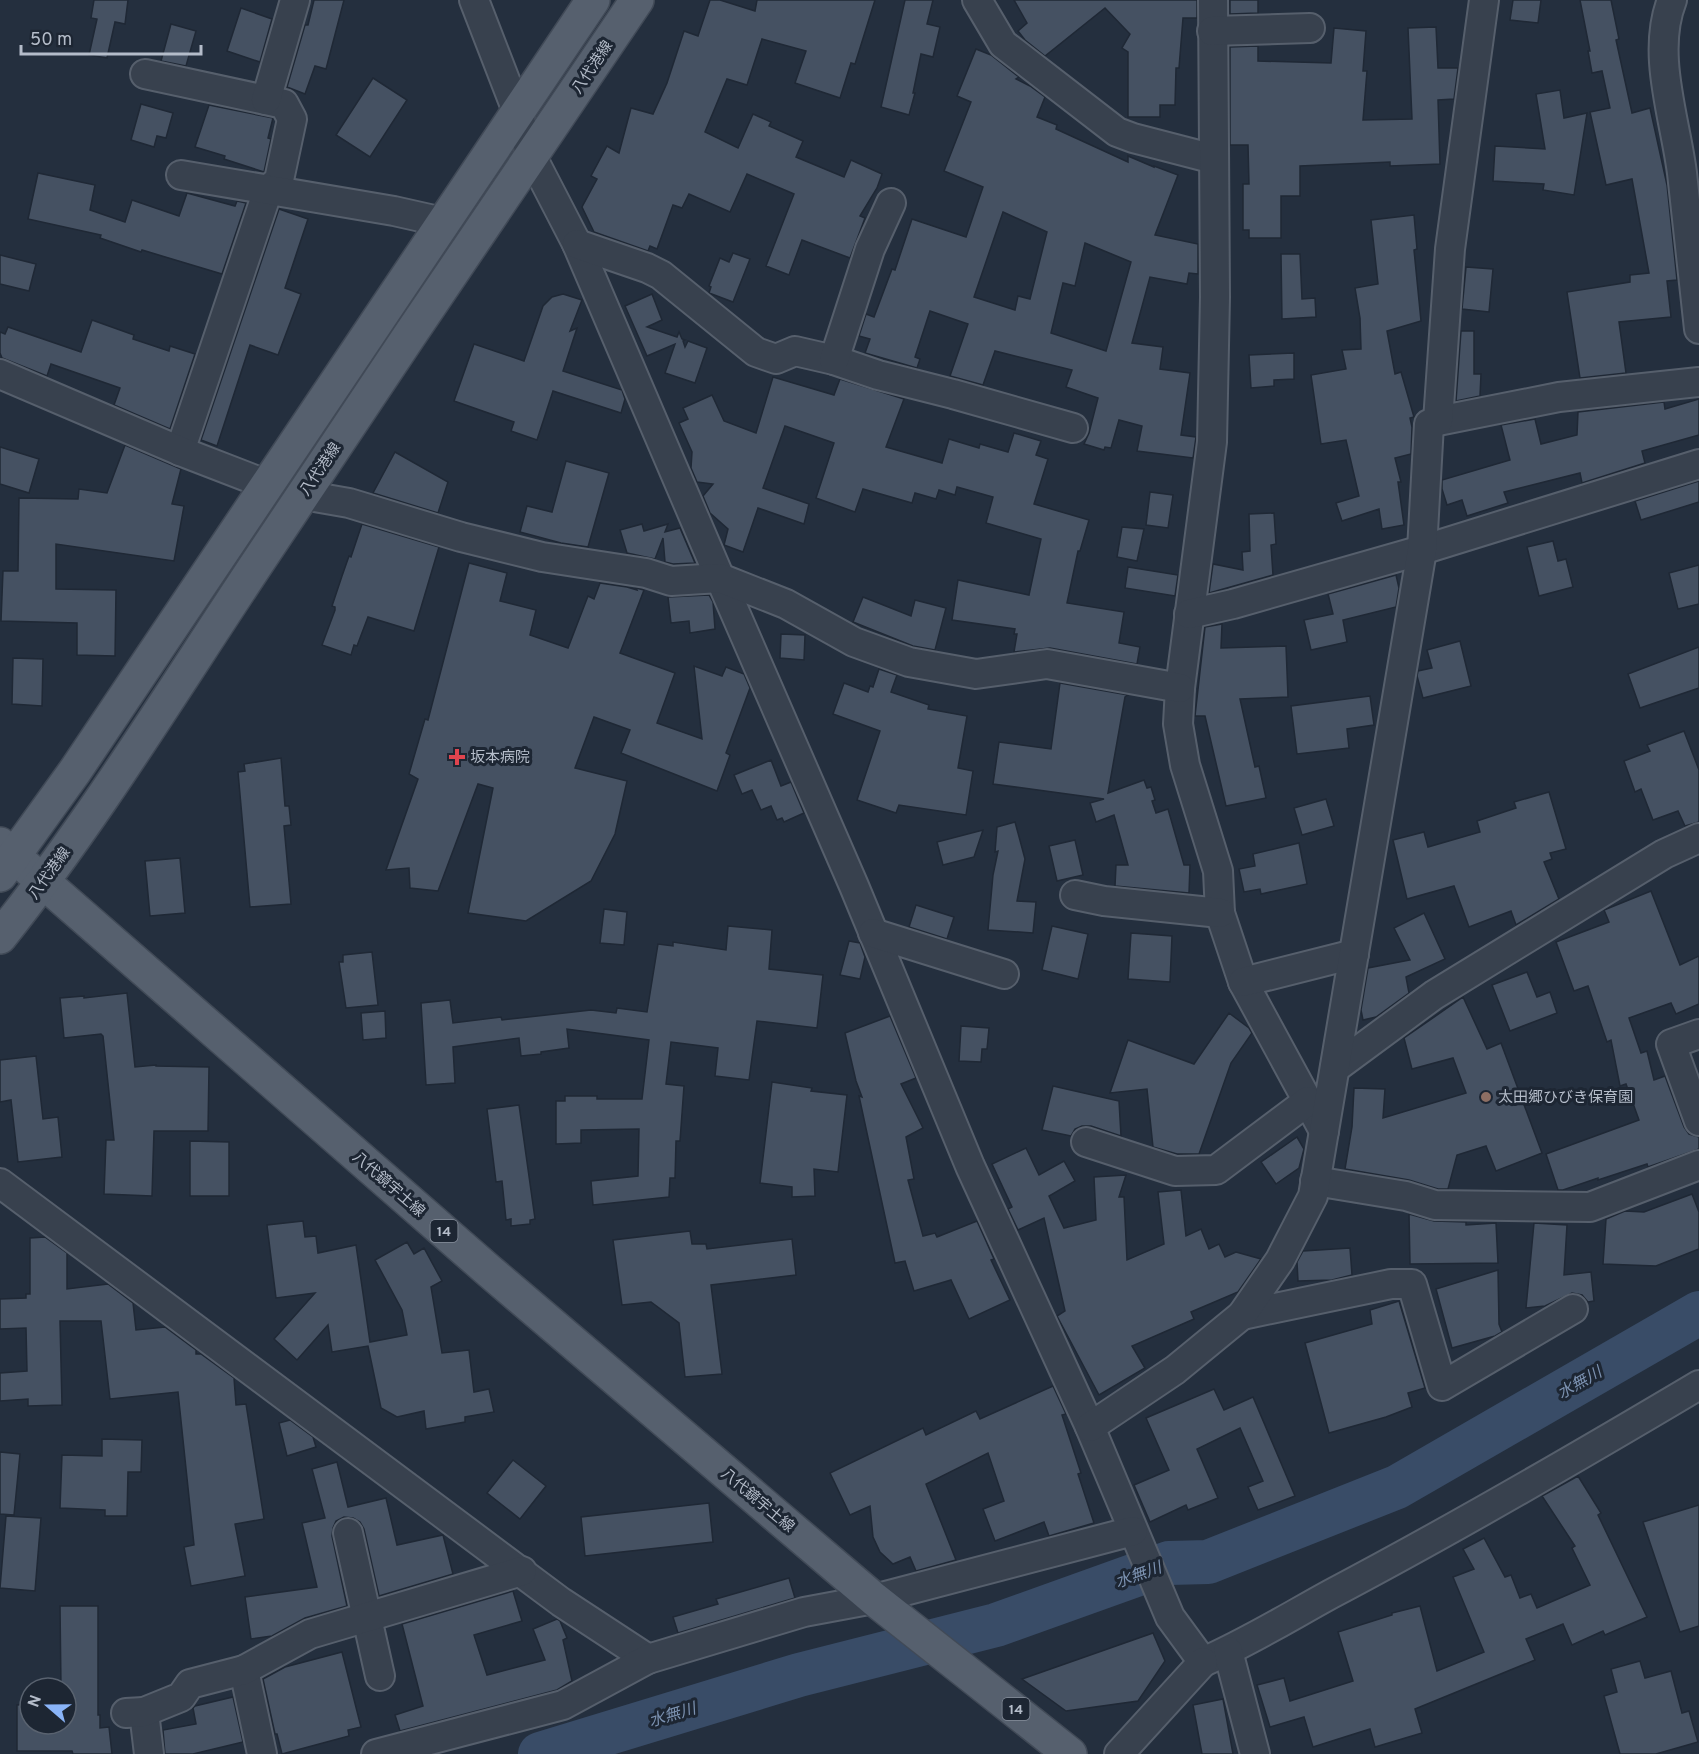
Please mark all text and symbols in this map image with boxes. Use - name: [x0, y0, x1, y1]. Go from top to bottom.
- scale bar: [21, 18, 201, 56]
- text: 50 m: [30, 29, 72, 52]
- street label: 八代港線: [568, 37, 618, 98]
- street label: 八代港線: [296, 439, 346, 500]
- marker: 坂本病院: [448, 748, 466, 766]
- place label: 坂本病院: [470, 749, 530, 768]
- street label: 八代港線: [24, 843, 76, 904]
- place label: 太田郷ひびき保育園: [1498, 1089, 1633, 1108]
- marker: 太田郷ひびき保育園: [1479, 1090, 1493, 1104]
- street label: 八代鏡宇土線: [348, 1148, 429, 1222]
- road number: 14: [430, 1220, 458, 1242]
- water label: 水無川: [1554, 1362, 1608, 1404]
- street label: 八代鏡宇土線: [716, 1464, 798, 1537]
- water label: 水無川: [1113, 1558, 1167, 1593]
- north arrow: [18, 1676, 78, 1736]
- text: N: [24, 1693, 47, 1710]
- road number: 14: [1002, 1698, 1030, 1720]
- water label: 水無川: [647, 1699, 700, 1732]

